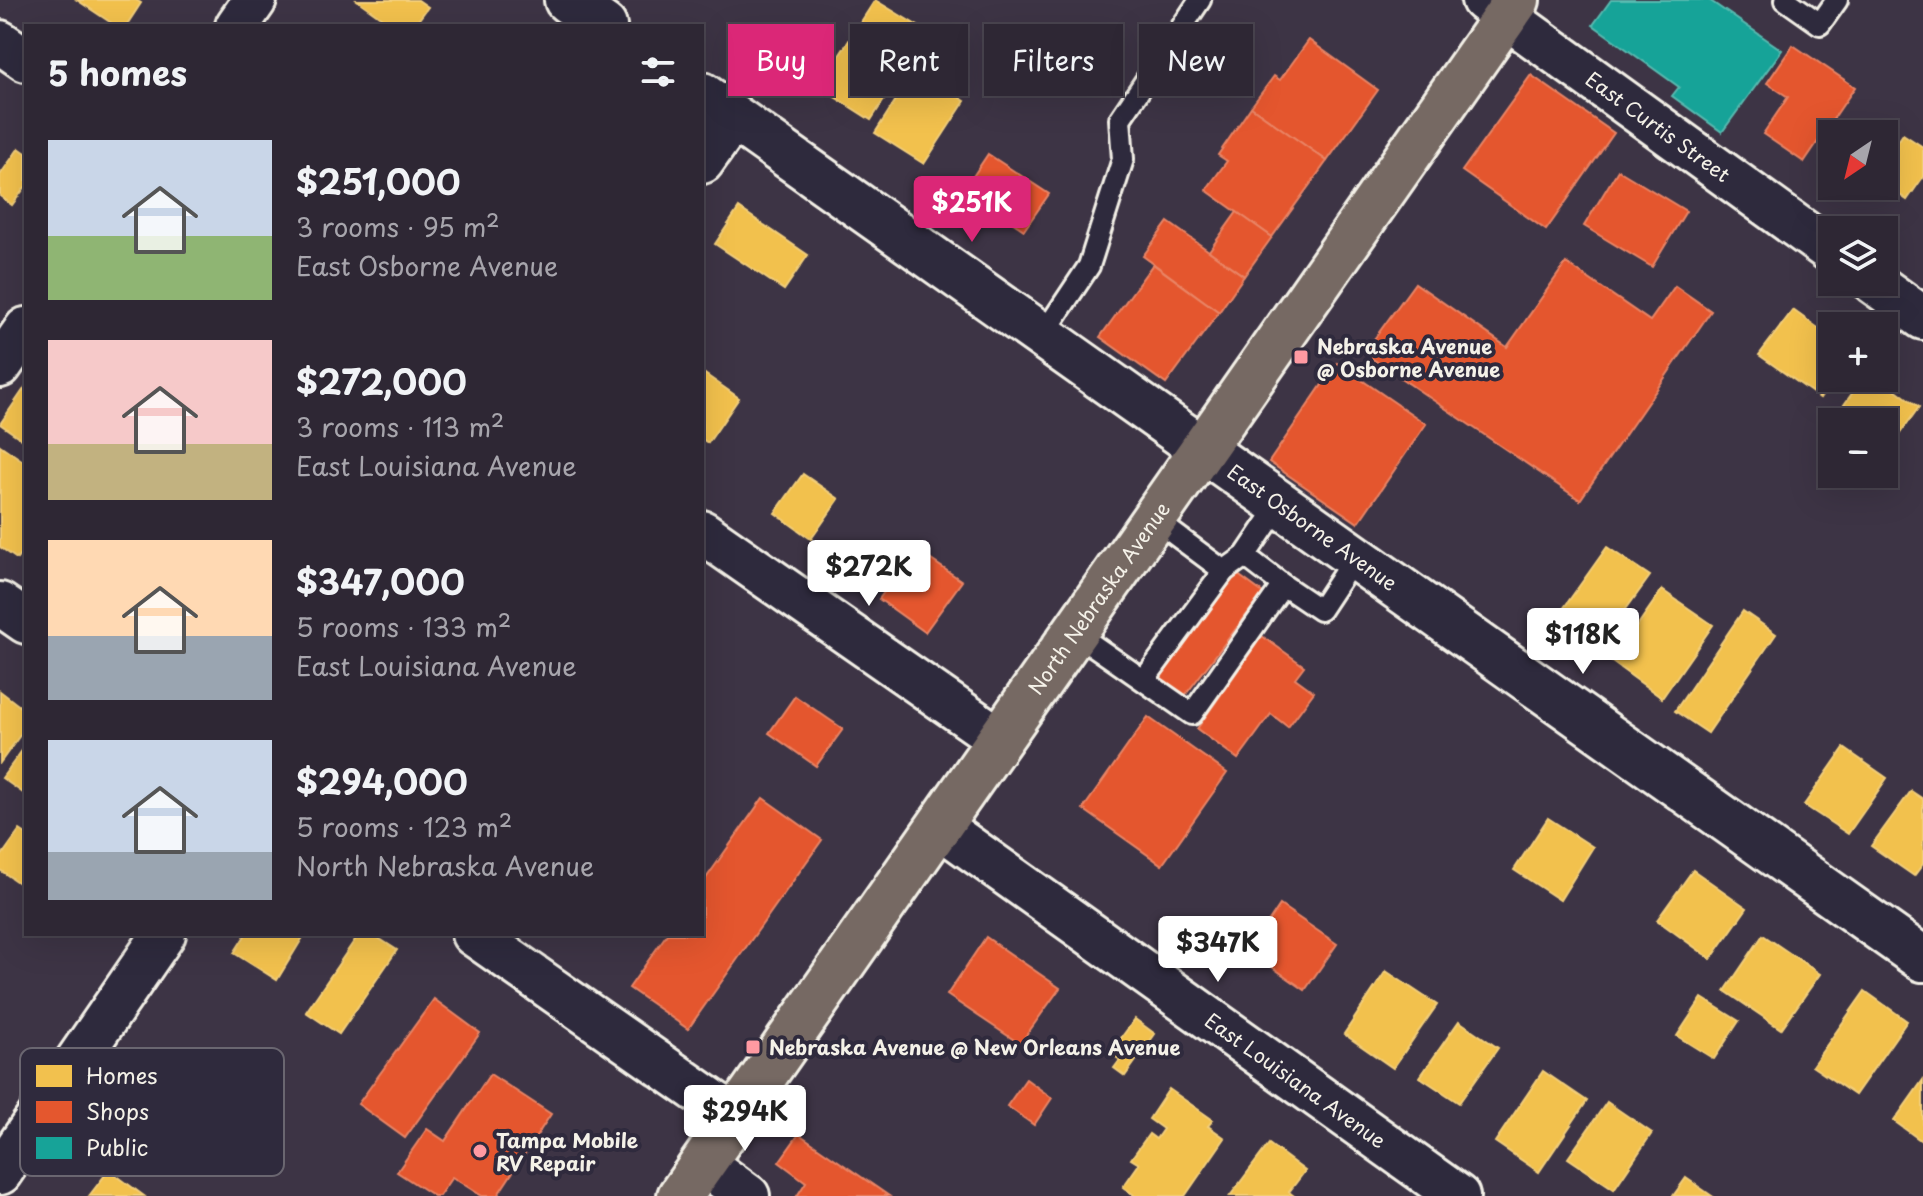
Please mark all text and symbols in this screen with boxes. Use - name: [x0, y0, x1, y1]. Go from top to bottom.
- chip: Buy: [728, 24, 834, 96]
- chip: Rent: [850, 24, 968, 96]
- chip: Filters: [984, 24, 1123, 96]
- chip: New: [1139, 24, 1253, 96]
- text: 5 homes: [48, 46, 187, 98]
- icon: filters: [636, 50, 680, 94]
- street label: East Curtis Street: [1580, 64, 1737, 189]
- north arrow: [1818, 120, 1898, 200]
- map controls: [1818, 120, 1898, 488]
- text: $251,000: [296, 155, 461, 207]
- icon: home: [112, 172, 208, 268]
- pin: $251K: [916, 176, 1028, 244]
- text: $251K: [932, 182, 1012, 221]
- text: 3 rooms · 95 m²: [296, 207, 500, 246]
- button: layers: [1818, 216, 1898, 296]
- text: East Osborne Avenue: [296, 246, 558, 285]
- button: +: [1818, 312, 1898, 392]
- place label: Nebraska Avenue @ Osborne Avenue: [1317, 331, 1500, 384]
- marker: Nebraska Avenue @ Osborne Avenue: [1292, 348, 1310, 366]
- text: $272,000: [296, 355, 467, 407]
- icon: home: [112, 372, 208, 468]
- text: 3 rooms · 113 m²: [296, 407, 504, 446]
- button: −: [1818, 408, 1898, 488]
- text: East Louisiana Avenue: [296, 446, 577, 485]
- street label: East Osborne Avenue: [1222, 457, 1404, 598]
- street label: North Nebraska Avenue: [1020, 495, 1177, 701]
- pin: $272K: [813, 540, 925, 608]
- text: $272K: [826, 546, 913, 585]
- text: $347,000: [296, 555, 465, 607]
- icon: home: [112, 572, 208, 668]
- text: 5 rooms · 133 m²: [296, 607, 511, 646]
- pin: $118K: [1527, 608, 1639, 676]
- text: $118K: [1545, 614, 1621, 653]
- text: East Louisiana Avenue: [296, 646, 577, 685]
- text: $294,000: [296, 755, 468, 807]
- icon: home: [112, 772, 208, 868]
- text: 5 rooms · 123 m²: [296, 807, 512, 846]
- text: North Nebraska Avenue: [296, 846, 594, 885]
- pin: $347K: [1162, 916, 1274, 984]
- text: $347K: [1176, 922, 1260, 961]
- street label: East Louisiana Avenue: [1199, 1005, 1392, 1155]
- place label: Nebraska Avenue @ New Orleans Avenue: [769, 1032, 1181, 1062]
- marker: Nebraska Avenue @ New Orleans Avenue: [744, 1038, 762, 1056]
- legend: [20, 1048, 284, 1176]
- text: Homes: [86, 1058, 157, 1091]
- pin: $294K: [689, 1085, 801, 1153]
- text: $294K: [702, 1091, 788, 1130]
- text: Shops: [86, 1094, 149, 1127]
- place label: Tampa Mobile RV Repair: [496, 1125, 638, 1178]
- text: Public: [86, 1130, 148, 1163]
- marker: Tampa Mobile RV Repair: [471, 1142, 489, 1160]

